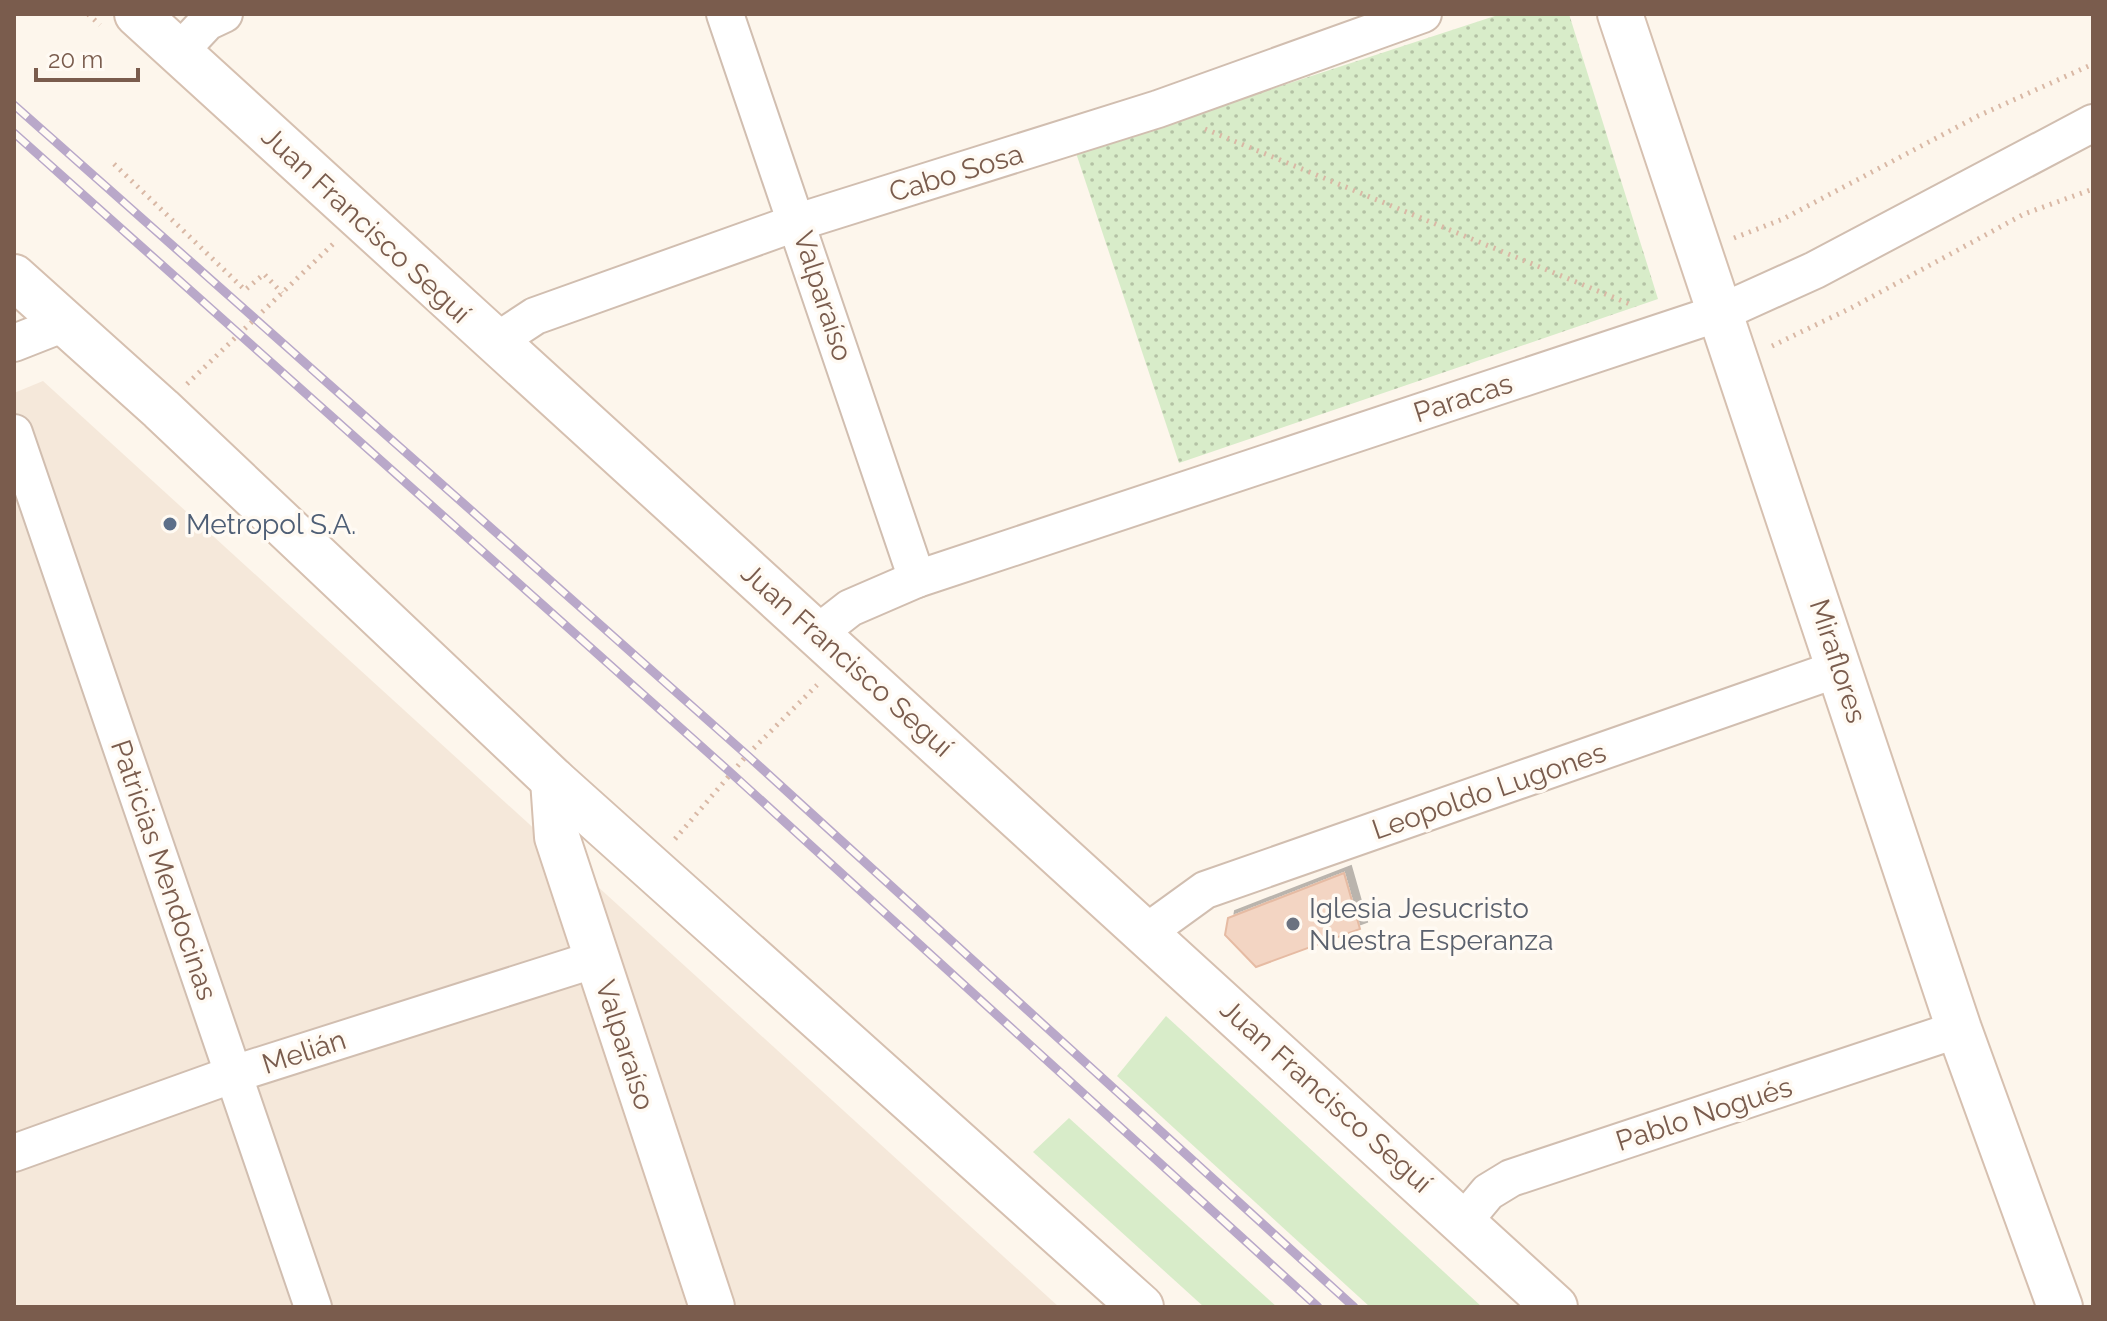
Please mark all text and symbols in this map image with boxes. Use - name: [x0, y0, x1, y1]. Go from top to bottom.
- scale bar: [36, 32, 138, 82]
- text: 20 m: [48, 45, 103, 74]
- street label: Juan Francisco Seguí: [255, 120, 478, 331]
- street label: Cabo Sosa: [885, 137, 1027, 209]
- street label: Valparaíso: [787, 227, 859, 365]
- street label: Paracas: [1410, 367, 1516, 429]
- place label: Metropol S.A.: [186, 508, 356, 541]
- marker: Metropol S.A.: [161, 515, 179, 533]
- street label: Juan Francisco Seguí: [735, 556, 960, 764]
- street label: Miraflores: [1803, 595, 1873, 727]
- street label: Patricias Mendocinas: [104, 736, 224, 1004]
- street label: Leopoldo Lugones: [1368, 736, 1610, 846]
- place label: Iglesia Jesucristo Nuestra Esperanza: [1309, 892, 1553, 957]
- marker: Iglesia Jesucristo Nuestra Esperanza: [1284, 915, 1302, 933]
- street label: Valparaíso: [589, 976, 661, 1114]
- street label: Juan Francisco Seguí: [1214, 992, 1439, 1200]
- street label: Melián: [258, 1023, 350, 1081]
- street label: Pablo Nogués: [1612, 1070, 1796, 1158]

